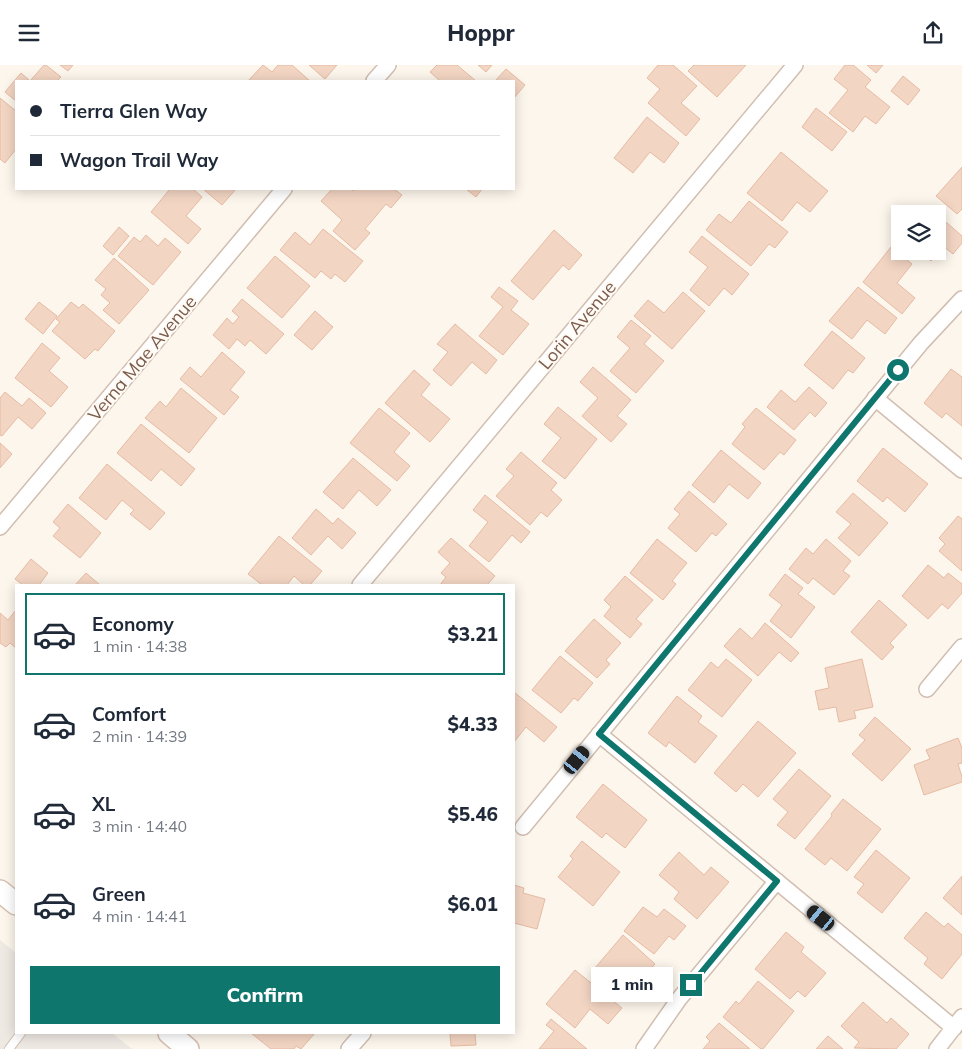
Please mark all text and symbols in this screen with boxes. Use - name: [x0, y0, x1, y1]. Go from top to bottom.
- icon: menu: [15, 19, 43, 47]
- text: Hoppr: [447, 19, 515, 47]
- icon: share: [919, 19, 947, 47]
- text: Tierra Glen Way: [60, 99, 207, 123]
- text: Wagon Trail Way: [60, 148, 218, 172]
- map controls: [891, 205, 946, 260]
- button: layers: [891, 205, 946, 260]
- street label: Lorin Avenue: [533, 276, 621, 374]
- street label: Verna Mae Avenue: [83, 290, 201, 426]
- route start: [887, 359, 909, 381]
- icon: car: [32, 612, 77, 657]
- text: Economy: [92, 612, 174, 636]
- text: $3.21: [447, 622, 498, 646]
- text: 1 min · 14:38: [92, 636, 187, 656]
- icon: car: [32, 702, 77, 747]
- text: Comfort: [92, 702, 166, 726]
- text: $4.33: [447, 712, 498, 736]
- text: 2 min · 14:39: [92, 726, 187, 746]
- car: [561, 744, 592, 776]
- icon: car: [32, 792, 77, 837]
- text: XL: [92, 792, 115, 816]
- text: $5.46: [447, 802, 498, 826]
- text: 3 min · 14:40: [92, 816, 187, 836]
- icon: car: [32, 882, 77, 927]
- text: Green: [92, 882, 146, 906]
- text: $6.01: [447, 892, 498, 916]
- car: [804, 903, 837, 933]
- text: 4 min · 14:41: [92, 906, 187, 926]
- button: Confirm: [30, 966, 500, 1024]
- callout: 1 min: [591, 967, 674, 1003]
- text: 1 min: [611, 974, 653, 994]
- route end: [680, 974, 702, 996]

